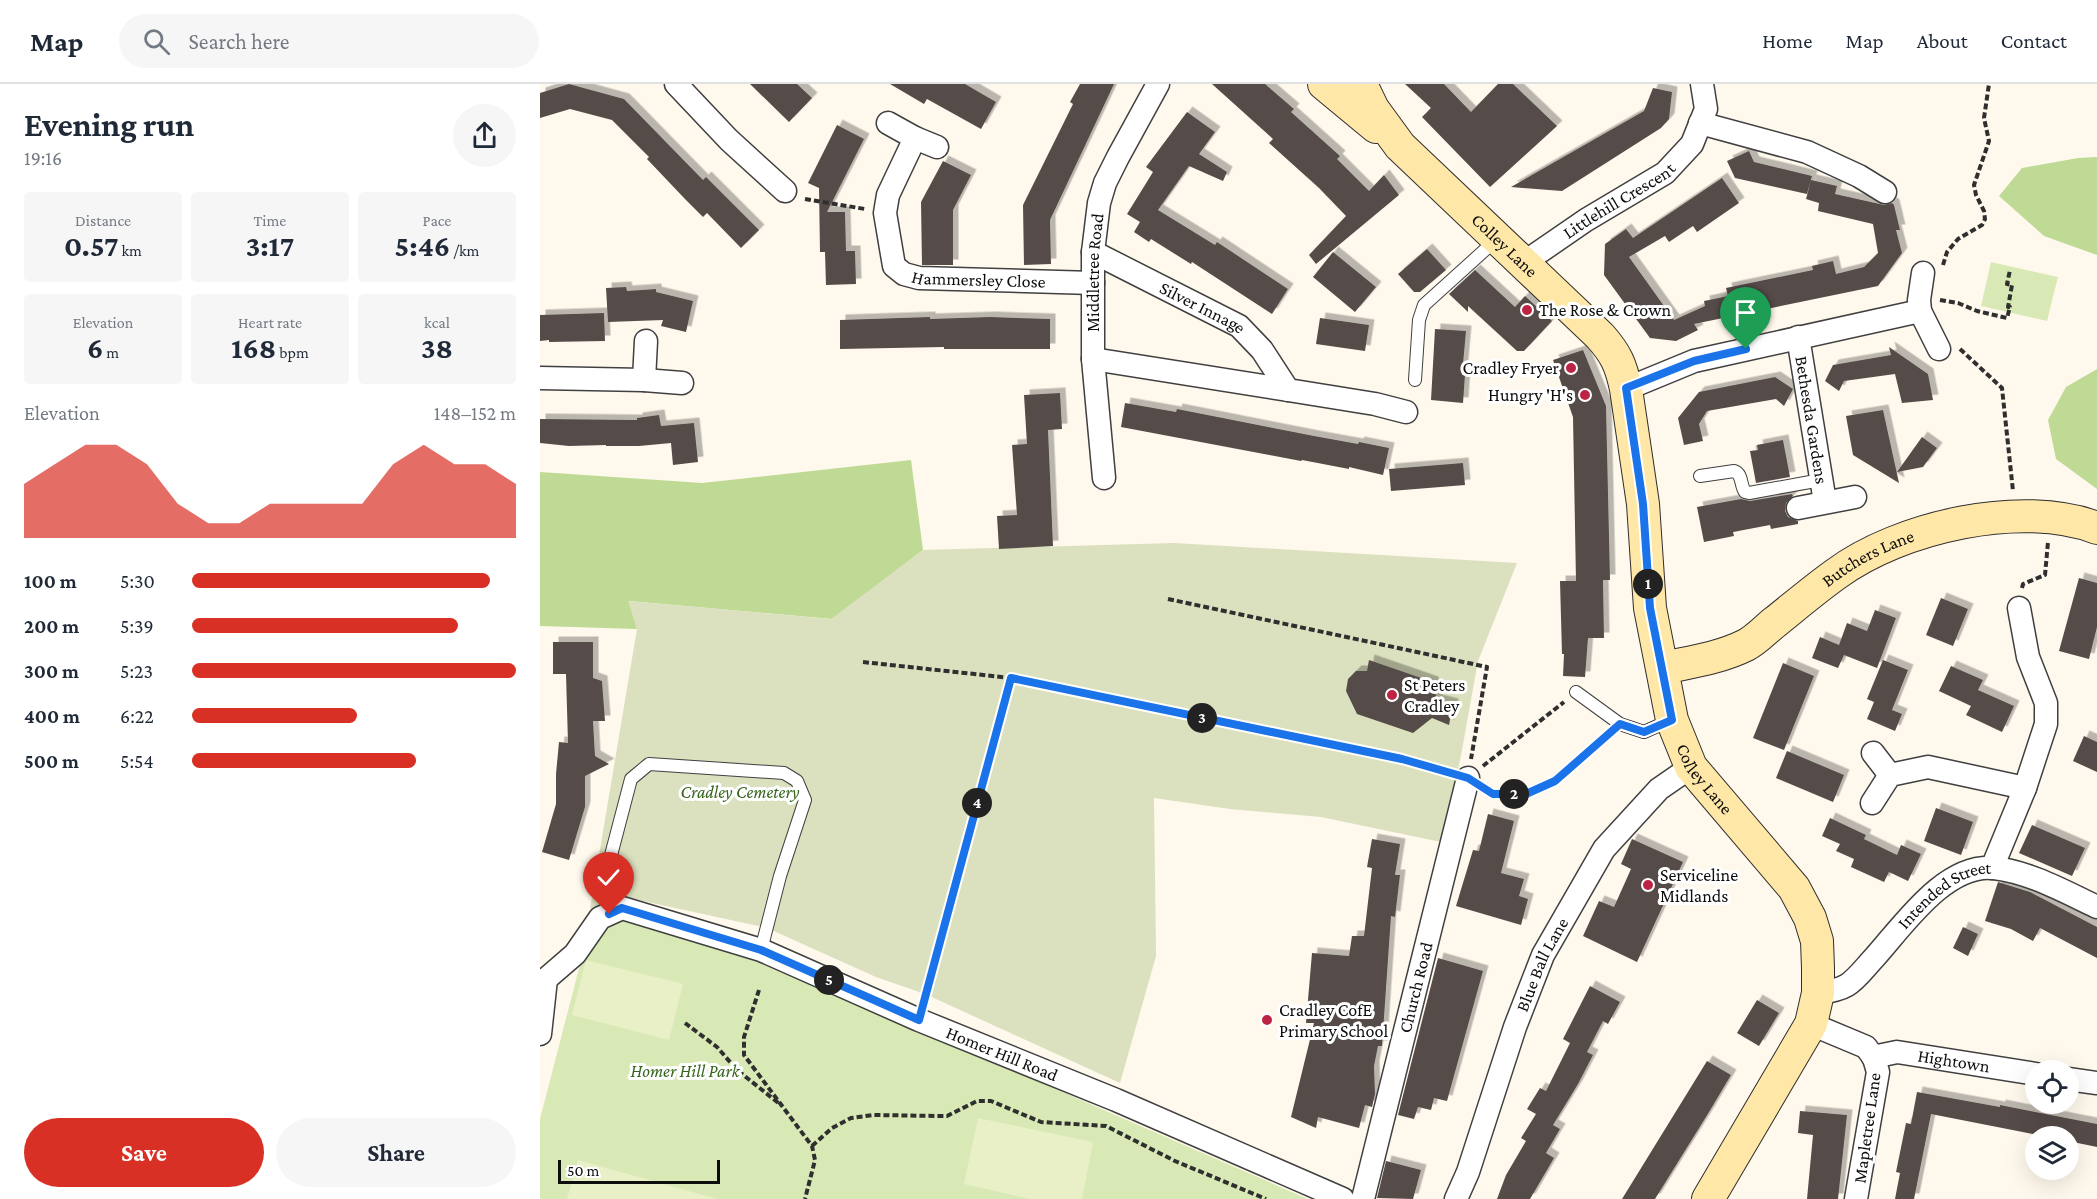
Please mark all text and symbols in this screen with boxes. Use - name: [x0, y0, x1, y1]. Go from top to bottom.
- search box: [119, 14, 539, 68]
- icon: search: [140, 25, 173, 58]
- text: Map: [30, 26, 83, 57]
- text: Search here: [188, 29, 289, 54]
- text: Home: [1762, 29, 1812, 53]
- text: Map: [1845, 29, 1884, 53]
- text: About: [1917, 29, 1968, 53]
- text: Contact: [2001, 29, 2067, 53]
- button: share: [453, 104, 516, 167]
- text: Evening run: [24, 106, 194, 143]
- text: 19:16: [24, 147, 62, 169]
- street label: Littlehill Crescent: [1559, 158, 1680, 243]
- street label: Colley Lane: [1468, 210, 1542, 282]
- text: Distance: [75, 212, 131, 229]
- text: Time: [254, 212, 286, 229]
- text: Pace: [423, 212, 451, 229]
- street label: Middletree Road: [1083, 212, 1108, 332]
- text: 0.57: [64, 229, 118, 262]
- text: 3:17: [246, 229, 294, 262]
- text: 5:46: [395, 229, 450, 262]
- text: km: [118, 242, 142, 259]
- text: /km: [450, 242, 479, 259]
- street label: Hammersley Close: [909, 266, 1046, 292]
- street label: Silver Innage: [1157, 278, 1250, 337]
- pin: [1720, 287, 1771, 349]
- icon: arrive: [1729, 296, 1762, 329]
- place label: The Rose & Crown: [1539, 300, 1671, 320]
- marker: The Rose & Crown: [1520, 303, 1534, 317]
- text: Elevation: [73, 314, 133, 331]
- text: Heart rate: [238, 314, 302, 331]
- text: kcal: [424, 314, 450, 331]
- text: 6: [87, 331, 103, 364]
- text: 168: [231, 331, 276, 364]
- text: 38: [421, 331, 453, 364]
- text: m: [103, 344, 119, 361]
- text: bpm: [276, 344, 309, 361]
- street label: Bethesda Gardens: [1791, 354, 1832, 485]
- place label: Cradley Fryer: [1463, 358, 1560, 378]
- marker: Cradley Fryer: [1564, 361, 1578, 375]
- place label: Hungry 'H's: [1488, 385, 1573, 405]
- marker: Hungry 'H's: [1578, 388, 1592, 402]
- text: Elevation: [24, 402, 100, 424]
- text: 148–152 m: [434, 402, 516, 424]
- street label: Butchers Lane: [1818, 526, 1917, 591]
- pin: 1: [1633, 569, 1663, 599]
- text: 100 m: [24, 570, 77, 592]
- text: 5:30: [120, 570, 155, 592]
- text: 1: [1645, 575, 1651, 592]
- text: 200 m: [24, 615, 79, 637]
- text: 5:39: [120, 615, 154, 637]
- text: 300 m: [24, 660, 79, 682]
- text: 5:23: [120, 660, 153, 682]
- place label: St Peters Cradley: [1404, 675, 1465, 716]
- marker: St Peters Cradley: [1385, 688, 1399, 702]
- pin: 3: [1187, 703, 1217, 733]
- text: 400 m: [24, 705, 80, 727]
- text: 6:22: [120, 705, 154, 727]
- text: 3: [1198, 709, 1206, 726]
- street label: Colley Lane: [1673, 741, 1737, 819]
- text: 500 m: [24, 750, 79, 772]
- text: 5:54: [120, 750, 154, 772]
- pin: 2: [1499, 779, 1529, 809]
- park label: Cradley Cemetery: [680, 782, 800, 802]
- text: 2: [1510, 785, 1518, 802]
- pin: 4: [962, 788, 992, 818]
- text: 4: [973, 794, 981, 811]
- pin: [583, 852, 634, 914]
- street label: Intended Street: [1894, 858, 1992, 933]
- icon: check: [592, 861, 625, 894]
- place label: Serviceline Midlands: [1660, 865, 1738, 906]
- marker: Serviceline Midlands: [1641, 878, 1655, 892]
- street label: Blue Ball Lane: [1512, 914, 1572, 1014]
- street label: Church Road: [1395, 940, 1437, 1035]
- pin: 5: [814, 965, 844, 995]
- text: 5: [825, 971, 833, 988]
- place label: Cradley CofE Primary School: [1279, 1000, 1388, 1041]
- marker: Cradley CofE Primary School: [1260, 1013, 1274, 1027]
- street label: Homer Hill Road: [943, 1022, 1061, 1086]
- street label: Hightown: [1916, 1045, 1992, 1077]
- map controls: [2025, 1060, 2079, 1180]
- button: locate: [2025, 1060, 2079, 1114]
- park label: Homer Hill Park: [630, 1061, 741, 1081]
- street label: Mapletree Lane: [1849, 1071, 1885, 1185]
- button: Save: [24, 1118, 264, 1187]
- button: Share: [276, 1118, 516, 1187]
- button: layers: [2025, 1126, 2079, 1180]
- scale bar: [558, 1157, 720, 1184]
- text: 50 m: [567, 1162, 599, 1179]

